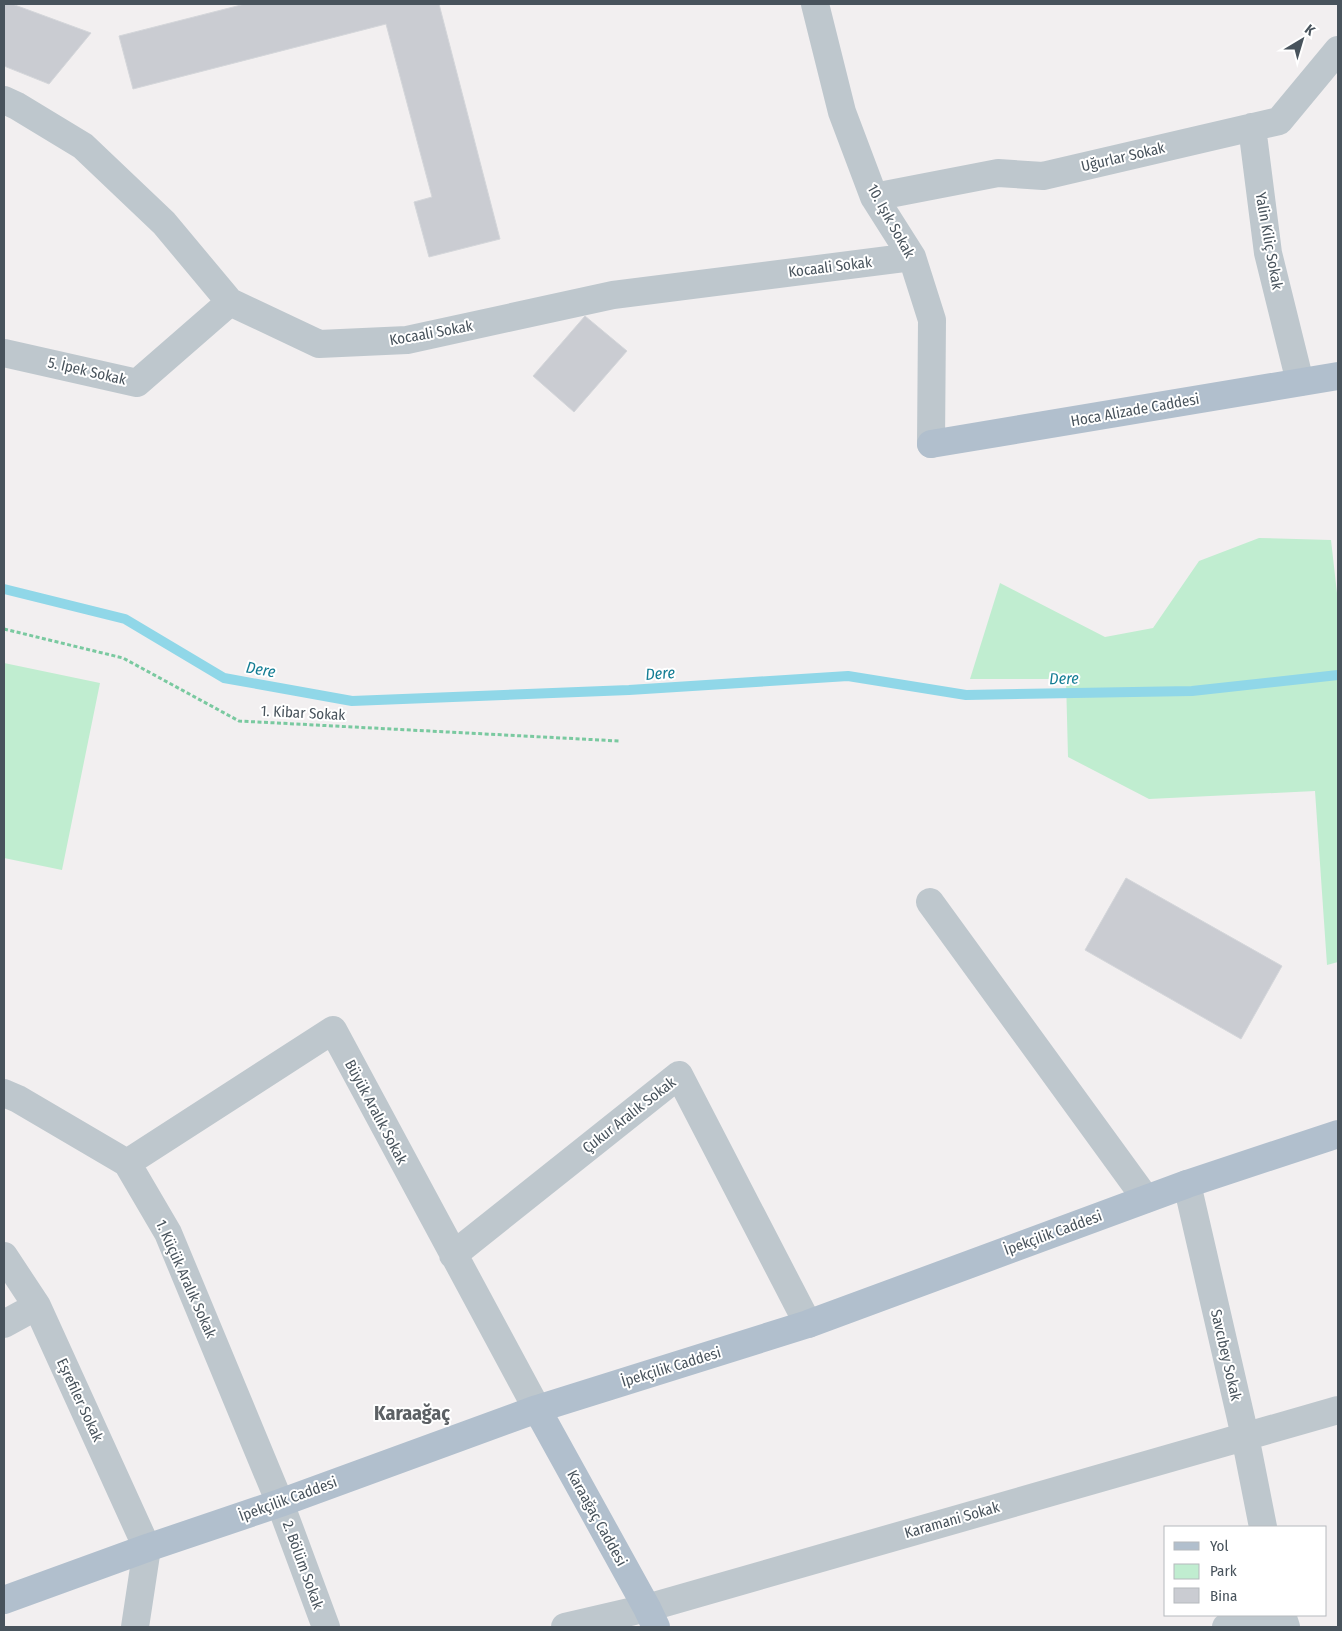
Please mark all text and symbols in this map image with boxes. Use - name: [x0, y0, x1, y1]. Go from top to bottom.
- north arrow: [1277, 15, 1327, 65]
- text: K: [1301, 21, 1319, 40]
- street label: Uğurlar Sokak: [1079, 139, 1167, 175]
- street label: 10. Işık Sokak: [863, 181, 919, 261]
- street label: Yalin Kiliç Sokak: [1252, 191, 1286, 291]
- street label: Kocaali Sokak: [787, 253, 873, 281]
- street label: Kocaali Sokak: [388, 317, 474, 349]
- street label: 5. İpek Sokak: [46, 353, 128, 389]
- street label: Hoca Alizade Caddesi: [1069, 390, 1201, 430]
- water label: Dere: [245, 658, 278, 681]
- water label: Dere: [645, 663, 676, 684]
- water label: Dere: [1049, 669, 1079, 688]
- street label: 1. Kibar Sokak: [260, 702, 346, 724]
- street label: Büyük Aralık Sokak: [341, 1057, 411, 1167]
- street label: Çukur Aralık Sokak: [579, 1073, 679, 1157]
- street label: İpekçilik Caddesi: [1001, 1207, 1105, 1259]
- street label: 1. Küçük Aralık Sokak: [152, 1217, 220, 1341]
- street label: Savcıbey Sokak: [1207, 1307, 1245, 1403]
- street label: İpekçilik Caddesi: [619, 1343, 723, 1391]
- street label: Eşrefiler Sokak: [53, 1355, 107, 1445]
- district label: Karaağaç: [374, 1401, 450, 1425]
- street label: Karaağaç Caddesi: [563, 1467, 631, 1569]
- street label: İpekçilik Caddesi: [236, 1473, 340, 1525]
- street label: Karamani Sokak: [902, 1498, 1002, 1542]
- street label: 2. Bölüm Sokak: [279, 1518, 327, 1612]
- legend: [1164, 1526, 1327, 1616]
- text: Yol: [1210, 1537, 1228, 1555]
- text: Park: [1210, 1562, 1237, 1580]
- text: Bina: [1210, 1587, 1237, 1605]

